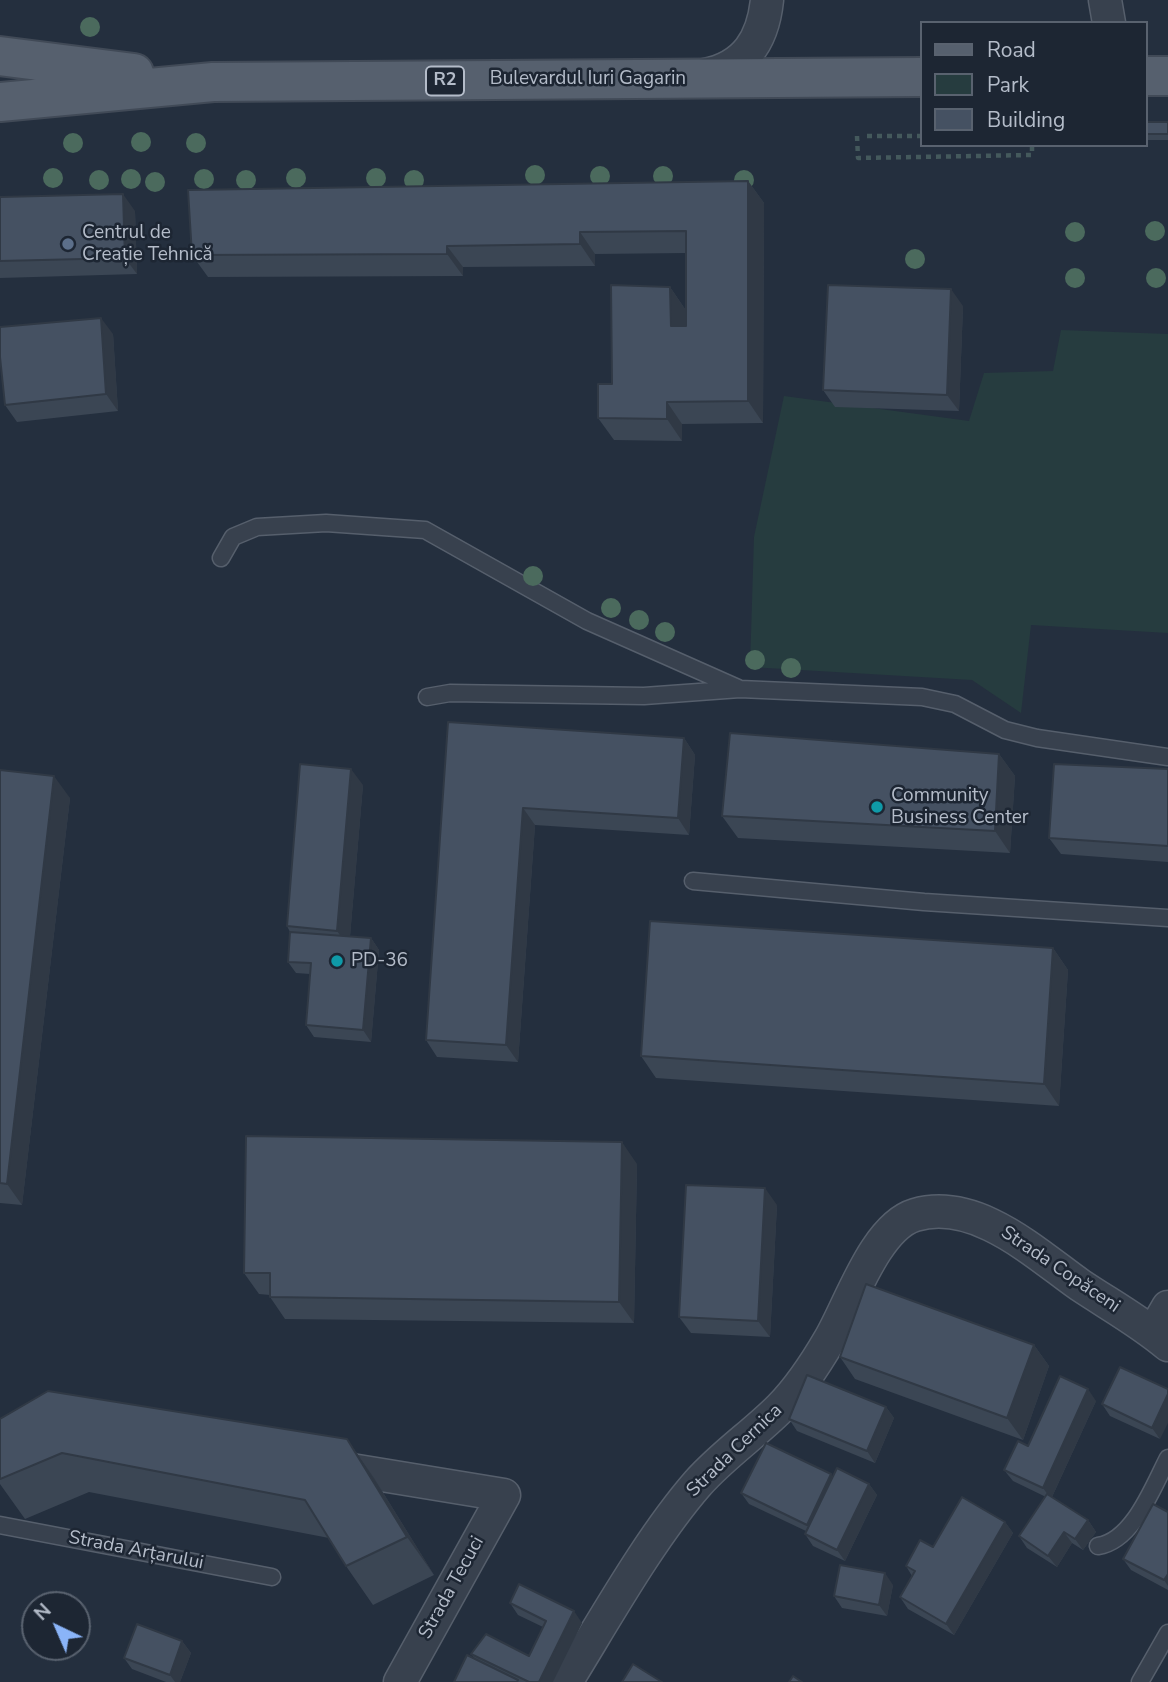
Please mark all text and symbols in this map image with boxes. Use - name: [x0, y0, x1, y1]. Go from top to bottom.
- legend: [920, 21, 1147, 147]
- text: Road: [987, 36, 1036, 64]
- road number: R2: [426, 66, 464, 96]
- street label: Bulevardul Iuri Gagarin: [490, 68, 686, 90]
- text: Park: [987, 71, 1029, 99]
- text: Building: [987, 106, 1065, 134]
- place label: Centrul de Creație Tehnică: [82, 222, 213, 266]
- marker: Centrul de Creație Tehnică: [60, 236, 76, 252]
- place label: Community Business Center: [891, 785, 1029, 829]
- marker: Community Business Center: [869, 799, 885, 815]
- place label: PD-36: [351, 950, 408, 972]
- marker: PD-36: [329, 953, 345, 969]
- street label: Strada Copăceni: [996, 1222, 1124, 1318]
- street label: Strada Cernica: [682, 1400, 788, 1502]
- street label: Strada Arțarului: [67, 1527, 205, 1575]
- street label: Strada Tecuci: [414, 1533, 490, 1643]
- north arrow: [21, 1591, 91, 1661]
- text: N: [29, 1598, 57, 1627]

